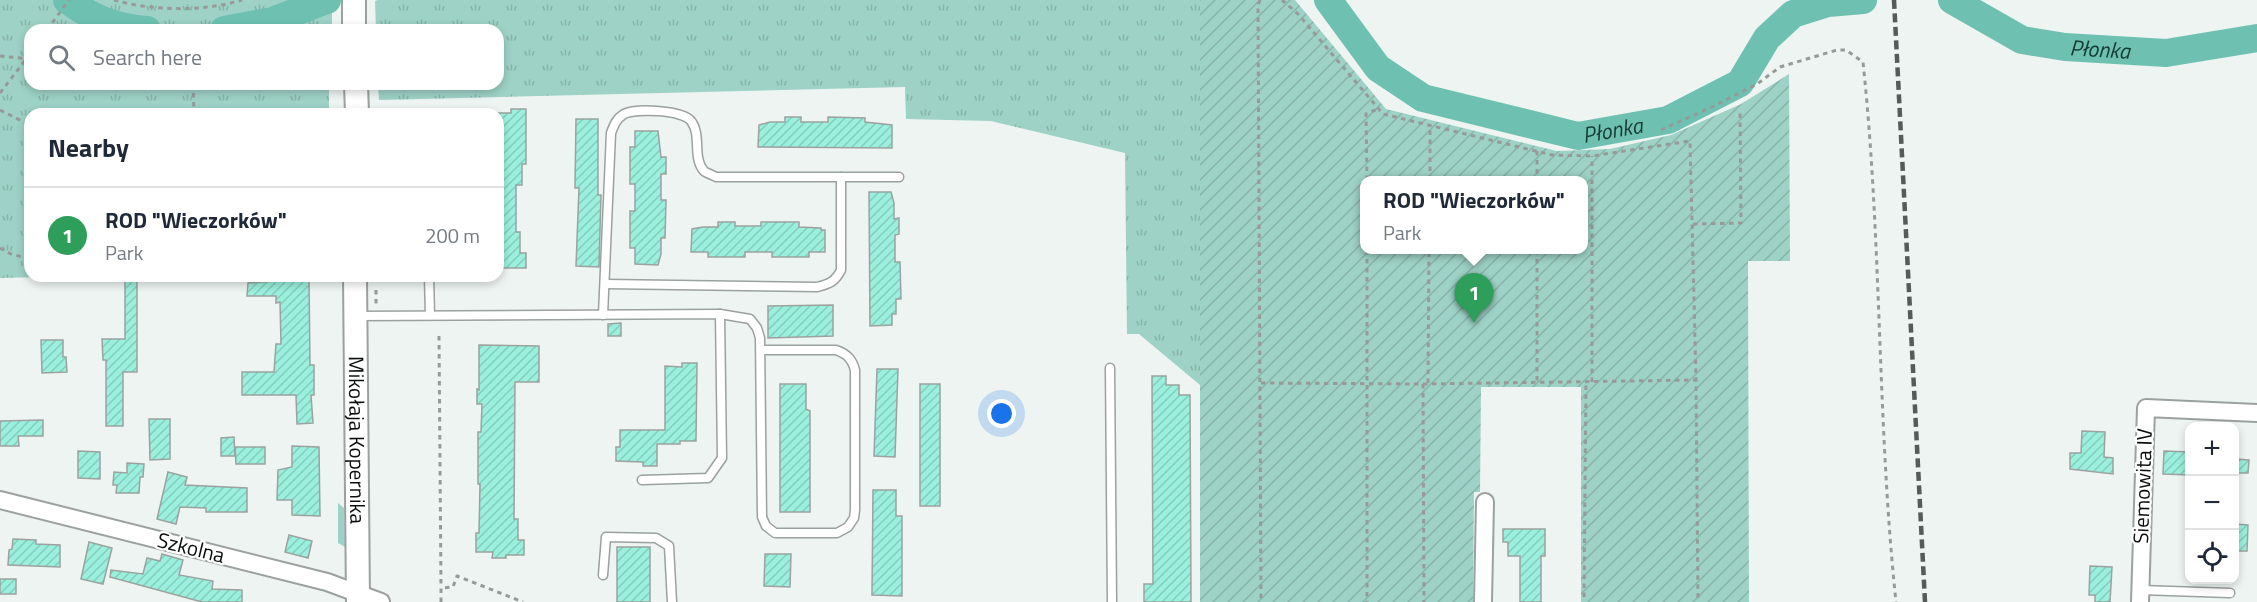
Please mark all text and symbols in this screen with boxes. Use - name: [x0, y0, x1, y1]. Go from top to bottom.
- search box: [24, 24, 504, 90]
- water label: Płonka: [2069, 30, 2133, 68]
- text: Search here: [93, 40, 202, 74]
- icon: search: [45, 41, 78, 74]
- water label: Płonka: [1580, 108, 1647, 152]
- text: Nearby: [48, 128, 129, 167]
- popup: [1360, 176, 1588, 254]
- text: ROD "Wieczorków": [1383, 183, 1565, 217]
- text: ROD "Wieczorków": [105, 203, 287, 237]
- text: Park: [1383, 217, 1421, 248]
- text: 1: [62, 220, 73, 251]
- text: 200 m: [425, 220, 480, 251]
- text: Park: [105, 237, 143, 268]
- pin: 1: [1454, 274, 1494, 323]
- street label: Mikołaja Kopernika: [341, 356, 374, 525]
- your location: [987, 399, 1016, 428]
- map controls: [2185, 422, 2239, 584]
- button: +: [2185, 422, 2239, 476]
- street label: Siemowita IV: [2124, 428, 2160, 544]
- button: −: [2185, 476, 2239, 530]
- street label: Szkolna: [154, 523, 229, 571]
- button: locate: [2185, 530, 2239, 584]

